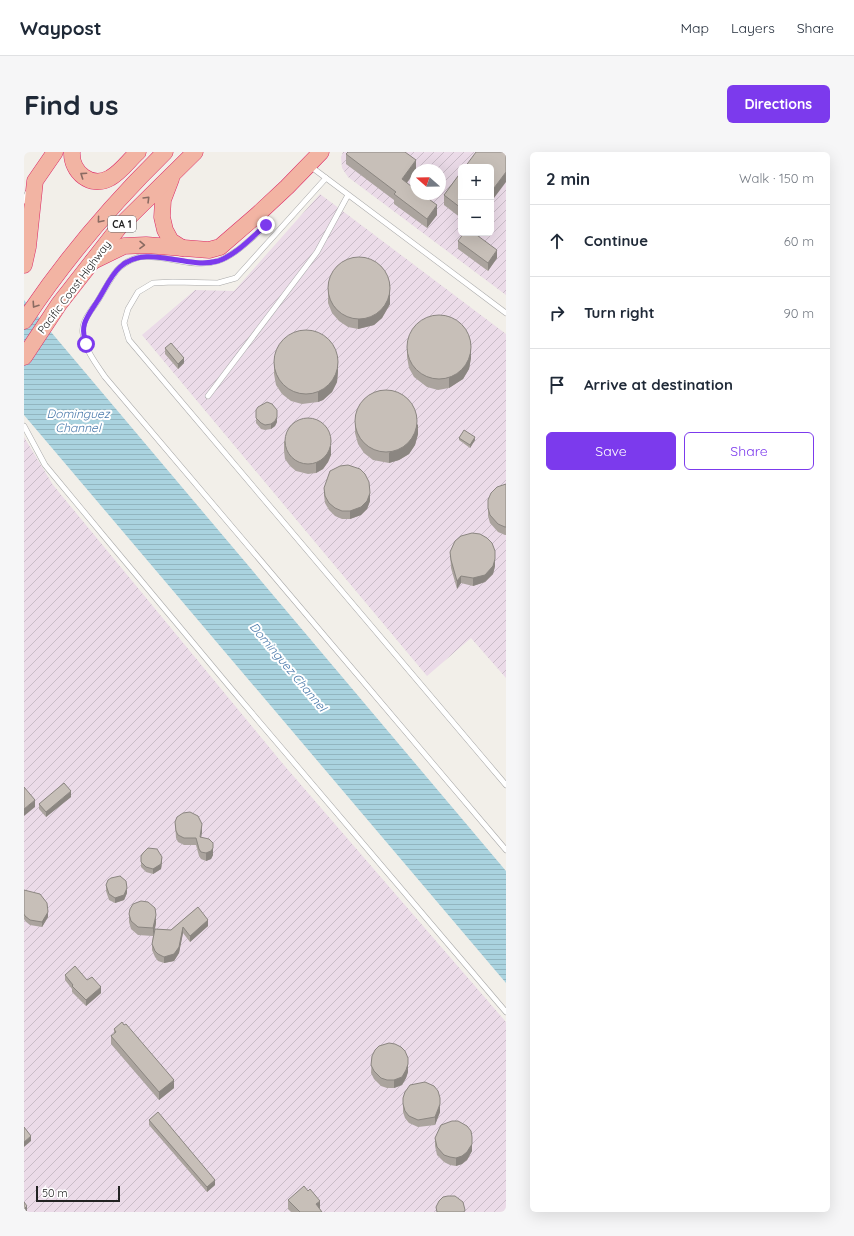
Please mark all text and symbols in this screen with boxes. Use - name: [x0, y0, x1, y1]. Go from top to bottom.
- text: Waypost: [20, 16, 102, 40]
- text: Map: [680, 19, 709, 37]
- text: Layers: [731, 19, 775, 37]
- text: Share: [797, 19, 834, 37]
- button: Directions: [727, 85, 830, 123]
- text: Find us: [24, 87, 118, 122]
- north arrow: [410, 164, 446, 200]
- map controls: [458, 164, 494, 236]
- button: +: [458, 164, 494, 200]
- text: 2 min: [546, 168, 590, 189]
- text: Walk · 150 m: [739, 170, 814, 186]
- one-way arrow: [80, 173, 87, 180]
- one-way arrow: [142, 196, 150, 204]
- button: −: [458, 200, 494, 236]
- one-way arrow: [97, 216, 104, 223]
- road number: CA 1: [108, 216, 136, 232]
- route end: [257, 216, 275, 234]
- icon: ahead: [546, 230, 568, 252]
- text: Continue: [584, 231, 648, 250]
- text: 60 m: [784, 233, 814, 249]
- street label: Pacific Coast Highway: [34, 238, 114, 336]
- one-way arrow: [139, 241, 145, 250]
- one-way arrow: [32, 301, 40, 308]
- icon: right: [546, 302, 568, 324]
- text: Turn right: [584, 303, 655, 322]
- text: 90 m: [784, 305, 814, 321]
- route start: [77, 335, 95, 353]
- icon: arrive: [546, 374, 568, 396]
- text: Arrive at destination: [584, 375, 733, 394]
- water label: Dominguez Channel: [46, 406, 111, 435]
- button: Save: [546, 432, 676, 470]
- button: Share: [684, 432, 814, 470]
- water label: Dominguez Channel: [247, 619, 331, 715]
- scale bar: [36, 1184, 120, 1203]
- text: 50 m: [42, 1186, 68, 1200]

